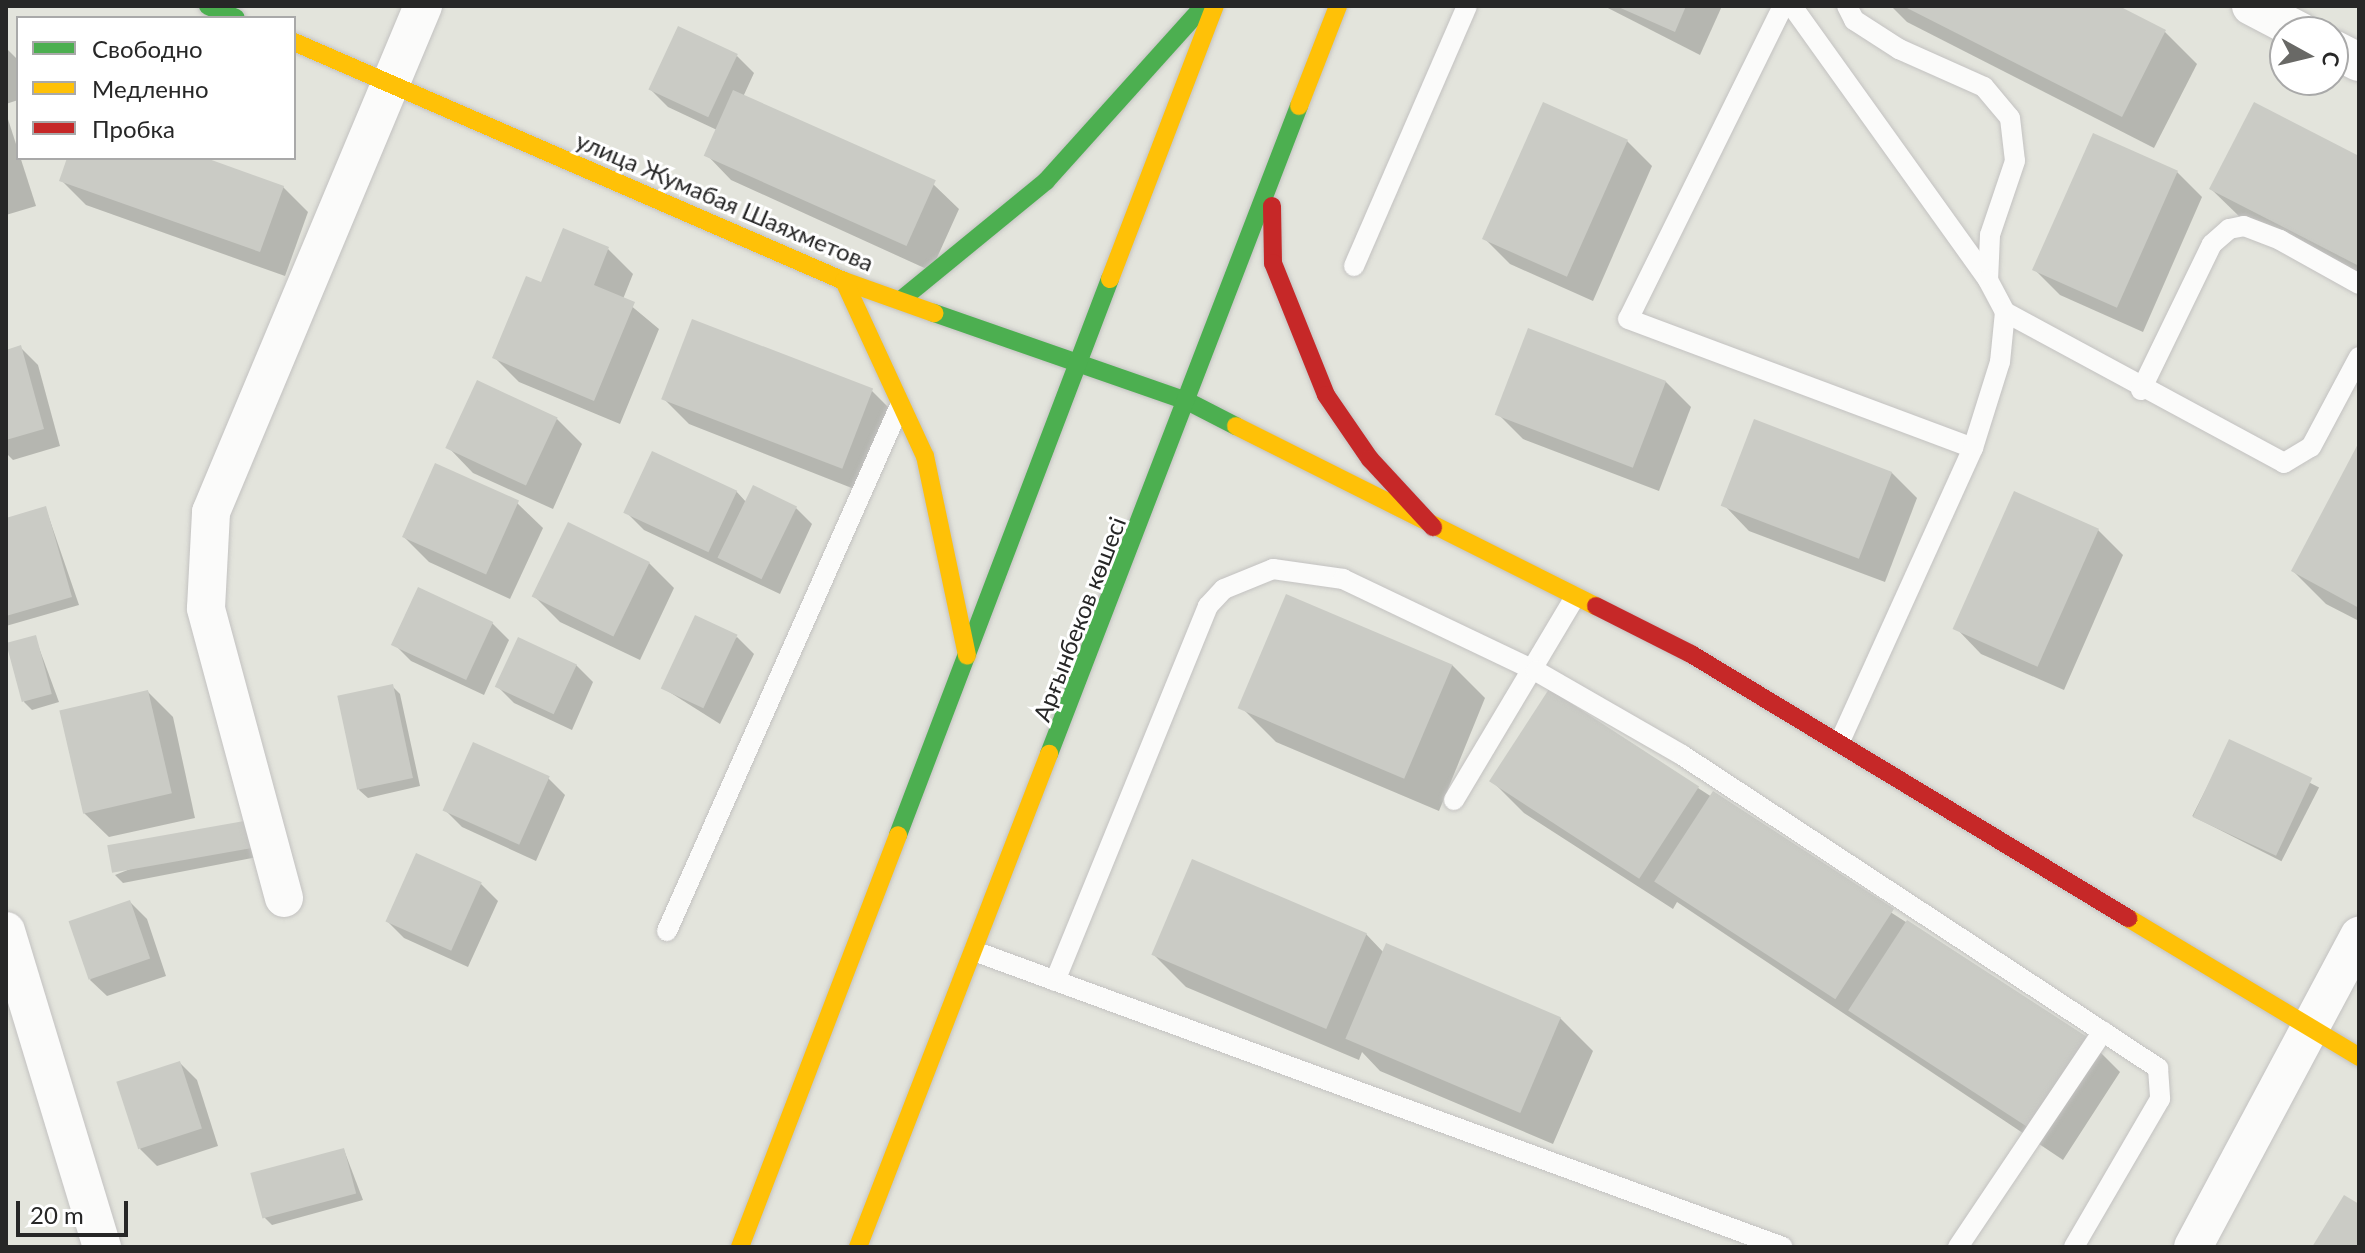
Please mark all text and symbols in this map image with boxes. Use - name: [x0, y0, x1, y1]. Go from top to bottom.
- legend: [16, 16, 296, 160]
- north arrow: [2269, 16, 2349, 96]
- text: Свободно: [92, 34, 203, 63]
- text: С: [2317, 50, 2346, 68]
- text: Медленно: [92, 74, 209, 103]
- text: Пробка: [92, 114, 175, 143]
- street label: улица Жумабая Шаяхметова: [572, 125, 878, 277]
- street label: Арғынбеков көшесі: [1027, 513, 1131, 725]
- scale bar: [20, 1185, 132, 1235]
- text: 20 m: [30, 1200, 84, 1229]

